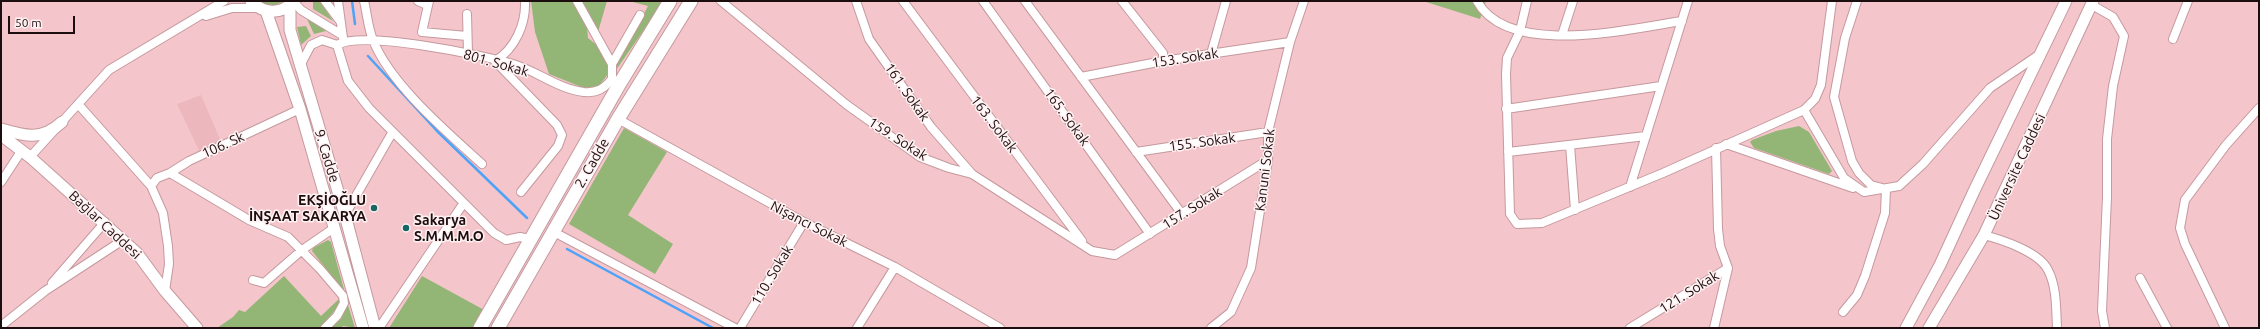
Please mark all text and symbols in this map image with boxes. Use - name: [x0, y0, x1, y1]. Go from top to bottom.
- scale bar: [10, 8, 77, 34]
- text: 50 m: [15, 16, 42, 29]
- street label: 153. Sokak: [1151, 44, 1219, 72]
- street label: 801. Sokak: [461, 46, 531, 80]
- street label: 161. Sokak: [881, 60, 933, 124]
- street label: 165. Sokak: [1040, 85, 1094, 149]
- street label: 163. Sokak: [967, 92, 1021, 156]
- street label: Üniversite Caddesi: [1985, 111, 2049, 223]
- street label: 159. Sokak: [865, 114, 931, 164]
- street label: 106. Sk: [199, 128, 247, 162]
- street label: 9. Cadde: [311, 128, 343, 184]
- street label: Kanuni Sokak: [1252, 128, 1278, 212]
- street label: 155. Sokak: [1168, 129, 1236, 155]
- street label: 2. Cadde: [571, 135, 613, 191]
- street label: 157. Sokak: [1159, 183, 1225, 233]
- street label: Bağlar Caddesi: [65, 187, 145, 263]
- place label: EKŞİOĞLU İNŞAAT SAKARYA: [249, 192, 366, 224]
- street label: Nişancı Sokak: [767, 197, 851, 251]
- marker: EKŞİOĞLU İNŞAAT SAKARYA: [369, 203, 379, 213]
- place label: Sakarya S.M.M.M.O: [414, 212, 484, 244]
- marker: Sakarya S.M.M.M.O: [401, 223, 411, 233]
- street label: 110. Sokak: [747, 242, 797, 308]
- street label: 121. Sokak: [1656, 267, 1722, 317]

